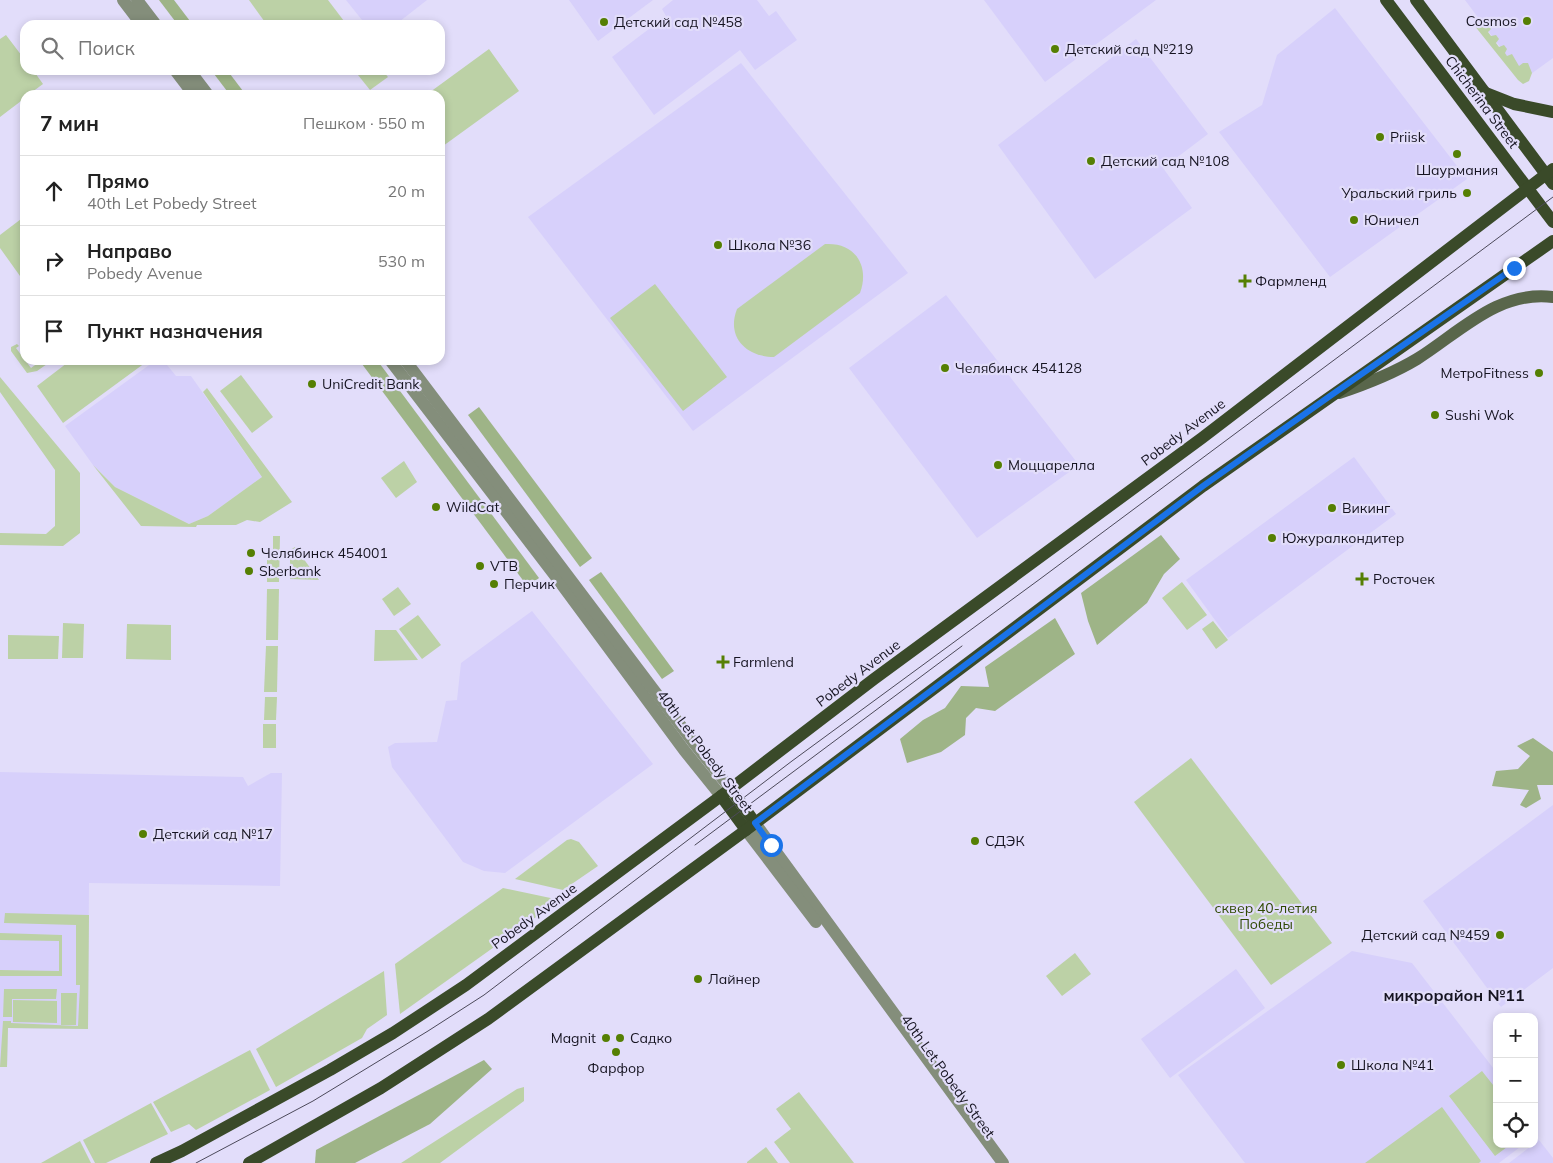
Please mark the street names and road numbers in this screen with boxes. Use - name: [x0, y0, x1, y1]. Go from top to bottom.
- street label: Chicherina Street: [1441, 52, 1523, 152]
- street label: Pobedy Avenue: [1137, 394, 1229, 470]
- street label: Pobedy Avenue: [812, 635, 904, 711]
- street label: 40th Let Pobedy Street: [653, 686, 757, 816]
- street label: Pobedy Avenue: [488, 879, 580, 953]
- street label: 40th Let Pobedy Street: [897, 1011, 999, 1141]

